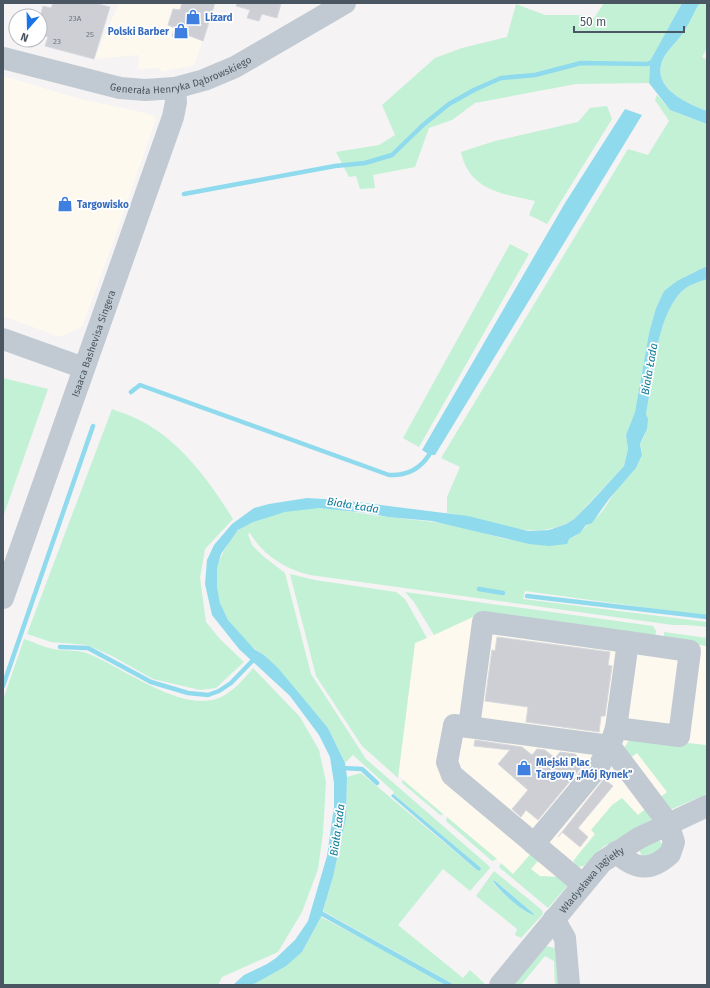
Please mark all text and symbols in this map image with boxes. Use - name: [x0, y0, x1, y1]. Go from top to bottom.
- north arrow: [8, 8, 48, 48]
- shop icon: Lizard: [184, 8, 202, 26]
- scale bar: [574, 8, 684, 34]
- place label: Lizard: [205, 12, 233, 24]
- house number: 23A: [69, 14, 82, 23]
- text: 50 m: [580, 15, 606, 29]
- shop icon: Polski Barber: [172, 22, 190, 40]
- place label: Polski Barber: [108, 26, 170, 38]
- text: N: [19, 30, 30, 44]
- house number: 25: [86, 30, 94, 39]
- house number: 23: [53, 37, 61, 46]
- street label: Generała Henryka Dąbrowskiego: [109, 54, 254, 97]
- shop icon: Targowisko: [56, 195, 74, 213]
- place label: Targowisko: [77, 199, 129, 211]
- street label: Isaaca Bashevisa Singera: [69, 289, 118, 399]
- water label: Biała Łada: [639, 342, 660, 396]
- water label: Biała Łada: [326, 495, 380, 516]
- place label: Miejski Plac Targowy „Mój Rynek”: [536, 757, 633, 781]
- shop icon: Miejski Plac Targowy „Mój Rynek”: [515, 759, 533, 777]
- water label: Biała Łada: [327, 803, 348, 857]
- street label: Władysława Jagiełły: [557, 844, 626, 916]

